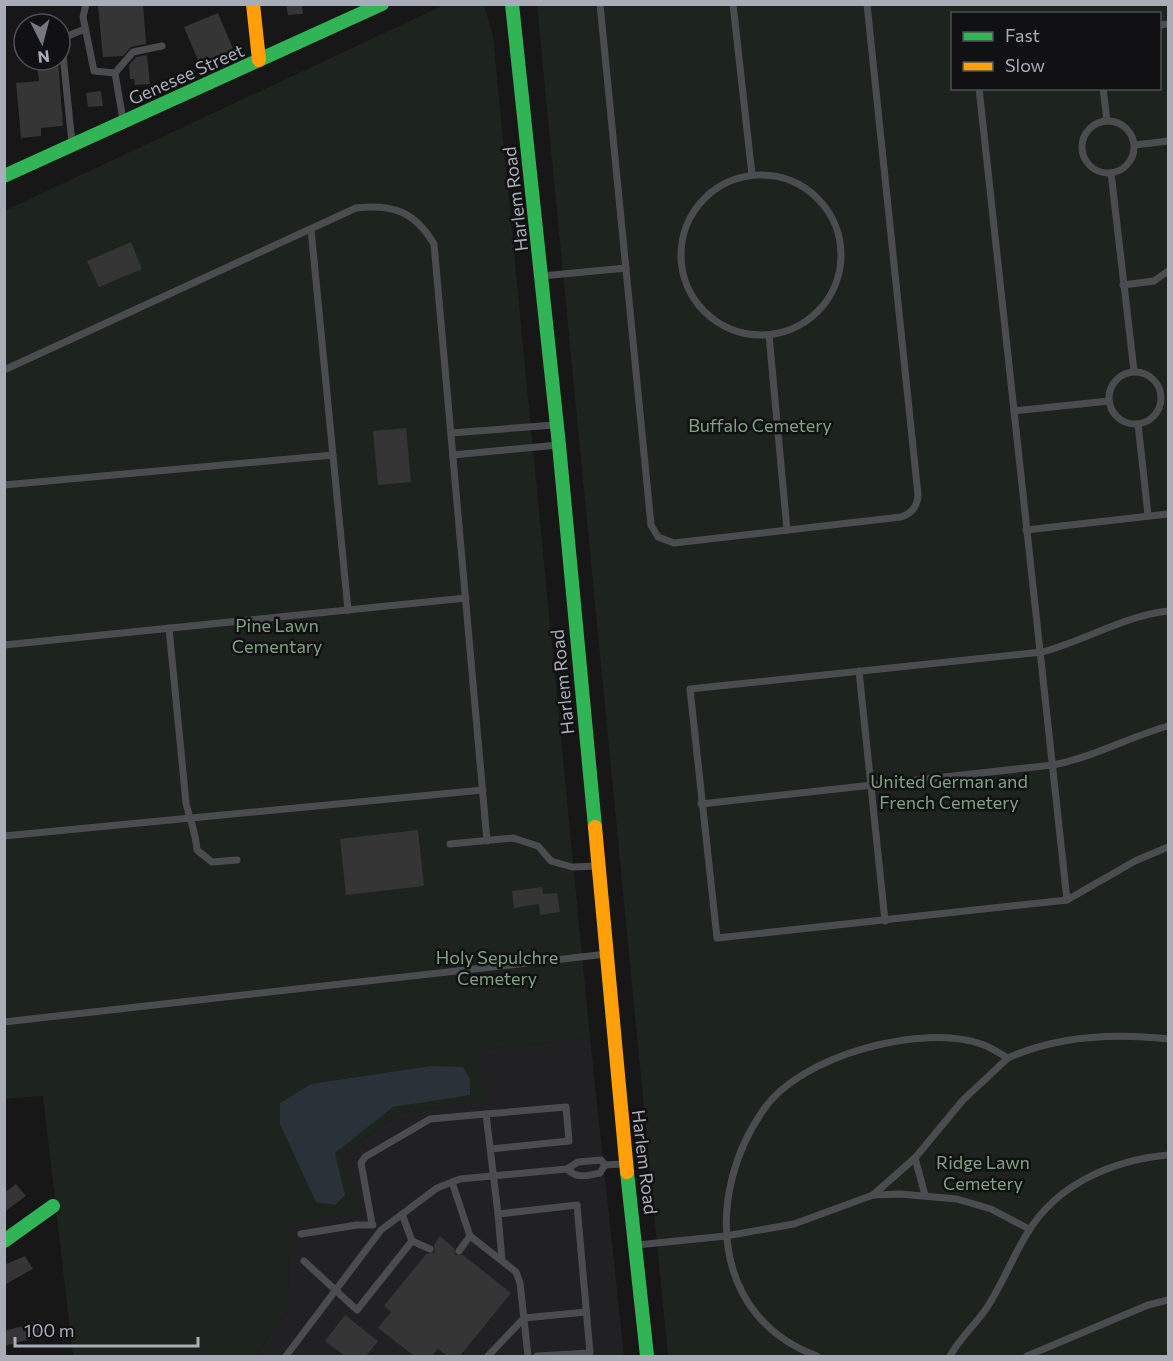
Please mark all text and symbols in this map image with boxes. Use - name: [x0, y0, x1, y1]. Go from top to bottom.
- north arrow: [12, 12, 72, 72]
- legend: [951, 12, 1161, 90]
- text: Fast: [1005, 24, 1040, 46]
- street label: Genesee Street: [125, 39, 247, 109]
- text: N: [37, 47, 51, 67]
- text: Slow: [1005, 54, 1045, 76]
- street label: Harlem Road: [498, 145, 532, 253]
- park label: Buffalo Cemetery: [688, 414, 832, 436]
- park label: Pine Lawn Cementary: [232, 614, 322, 657]
- street label: Harlem Road: [546, 628, 578, 736]
- park label: United German and French Cemetery: [870, 770, 1028, 813]
- park label: Holy Sepulchre Cemetery: [436, 946, 558, 989]
- street label: Harlem Road: [628, 1108, 662, 1216]
- park label: Ridge Lawn Cemetery: [936, 1151, 1030, 1194]
- scale bar: [15, 1310, 198, 1348]
- text: 100 m: [24, 1319, 74, 1341]

